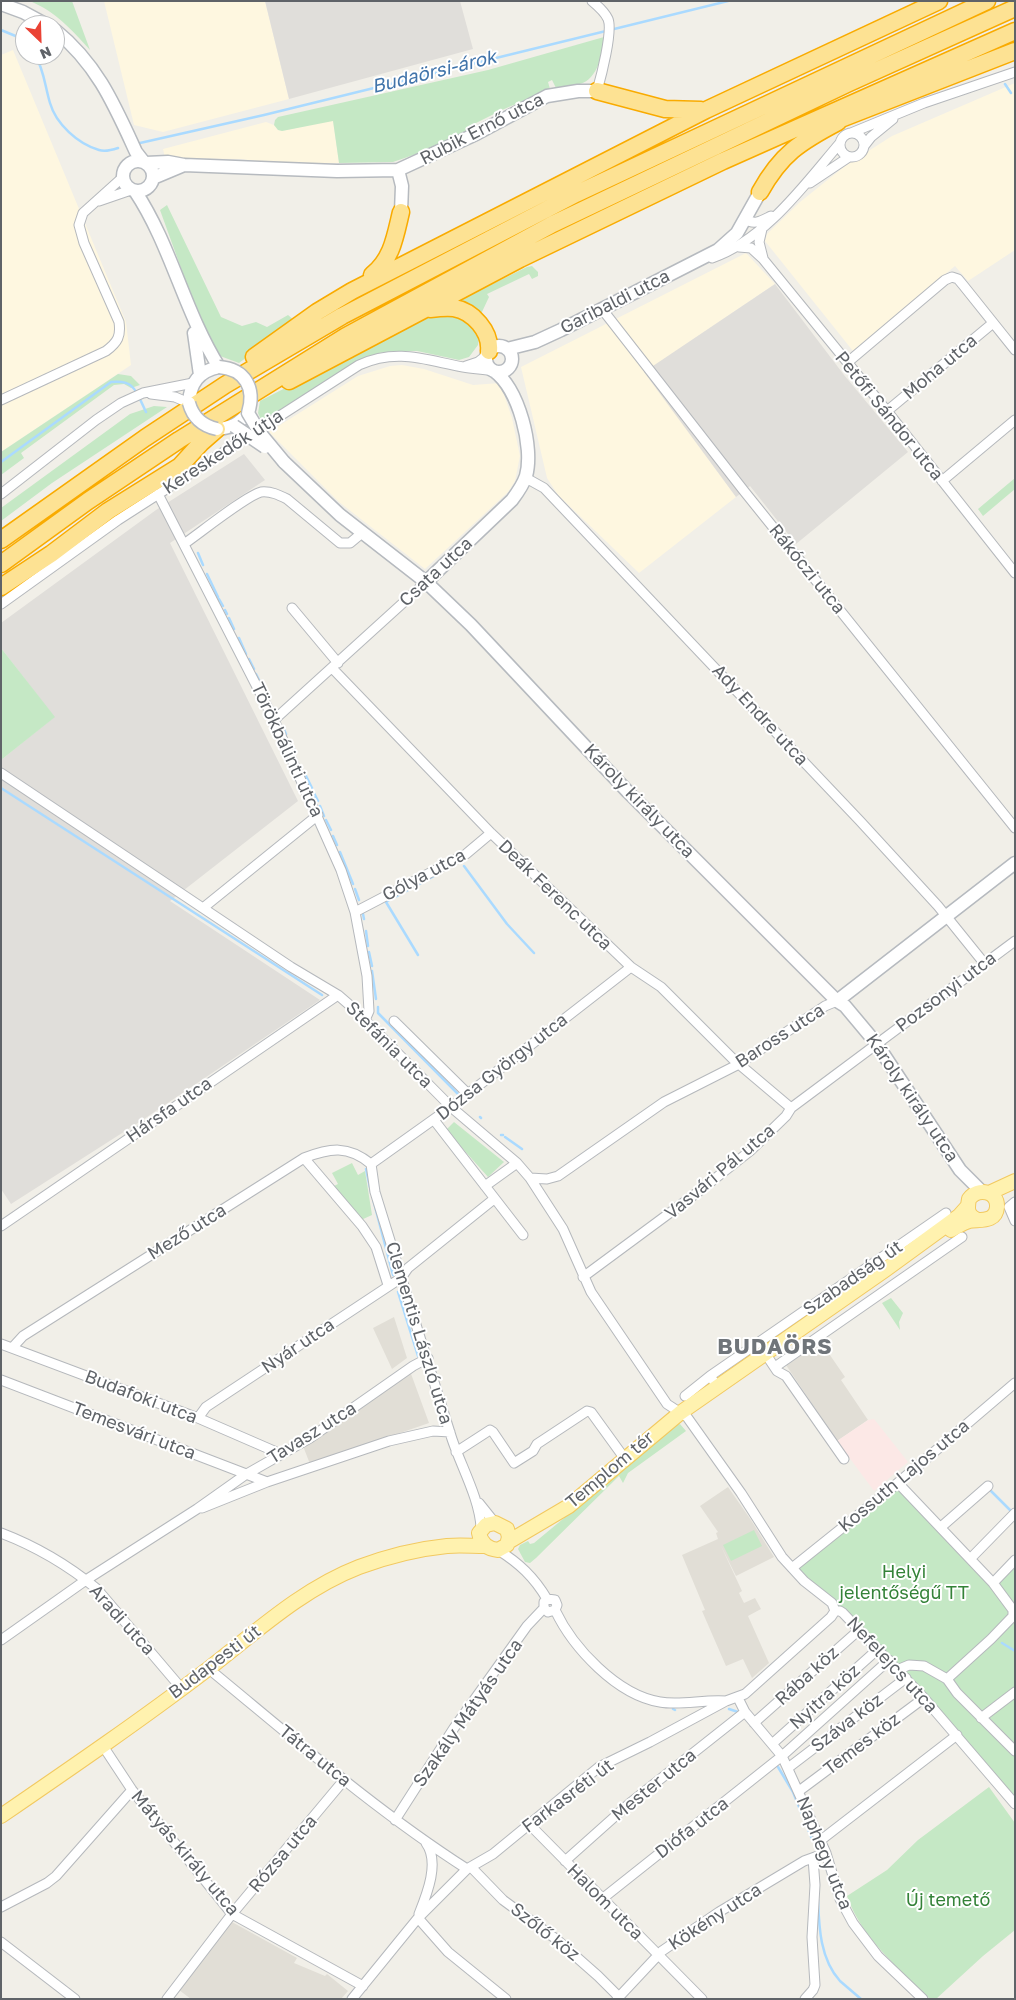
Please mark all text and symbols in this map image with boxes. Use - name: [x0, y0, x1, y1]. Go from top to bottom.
- north arrow: [15, 15, 65, 65]
- text: N: [38, 43, 54, 63]
- water label: Budaörsi-árok: [369, 45, 499, 99]
- street label: Rubik Ernő utca: [417, 89, 547, 169]
- street label: Garibaldi utca: [557, 265, 673, 339]
- street label: Moha utca: [899, 330, 981, 404]
- street label: Petőfi Sándor utca: [830, 347, 948, 485]
- street label: Kereskedők útja: [159, 405, 287, 499]
- street label: Rákóczi utca: [764, 520, 850, 618]
- street label: Csata utca: [395, 533, 477, 611]
- street label: Ady Endre utca: [708, 660, 812, 770]
- street label: Törökbálinti utca: [246, 679, 328, 821]
- street label: Károly király utca: [579, 740, 699, 862]
- street label: Deák Ferenc utca: [494, 835, 616, 955]
- street label: Gólya utca: [379, 844, 469, 906]
- street label: Pozsonyi utca: [892, 947, 1000, 1037]
- street label: Stefánia utca: [341, 997, 437, 1093]
- street label: Baross utca: [732, 999, 828, 1073]
- street label: Dózsa György utca: [432, 1009, 572, 1125]
- street label: Károly király utca: [861, 1030, 963, 1166]
- street label: Hársfa utca: [122, 1073, 216, 1147]
- street label: Vasvári Pál utca: [661, 1120, 779, 1224]
- street label: Mező utca: [144, 1199, 230, 1265]
- street label: Szabadság út: [799, 1236, 907, 1320]
- street label: Clementis László utca: [381, 1239, 457, 1427]
- street label: Nyár utca: [258, 1314, 338, 1378]
- district label: BUDAÖRS: [716, 1334, 834, 1360]
- street label: Budafoki utca: [82, 1366, 200, 1428]
- street label: Tavasz utca: [264, 1397, 360, 1469]
- street label: Temesvári utca: [69, 1398, 199, 1464]
- street label: Kossuth Lajos utca: [834, 1415, 974, 1537]
- street label: Templom tér: [562, 1427, 658, 1513]
- park label: Helyi jelentőségű TT: [839, 1561, 969, 1604]
- street label: Aradi utca: [85, 1580, 159, 1660]
- street label: Nefelejcs utca: [842, 1612, 942, 1718]
- street label: Budapesti út: [165, 1620, 265, 1704]
- street label: Szakály Mátyás utca: [409, 1635, 527, 1791]
- street label: Rába köz: [771, 1642, 843, 1710]
- street label: Nyitra köz: [785, 1660, 865, 1734]
- street label: Száva köz: [807, 1689, 887, 1757]
- street label: Temes köz: [819, 1708, 905, 1780]
- street label: Tátra utca: [275, 1720, 355, 1792]
- street label: Mester utca: [607, 1744, 701, 1826]
- street label: Farkasréti út: [518, 1755, 618, 1837]
- street label: Mátyás király utca: [126, 1786, 244, 1920]
- street label: Diófa utca: [651, 1793, 733, 1863]
- street label: Naphegy utca: [791, 1793, 857, 1913]
- street label: Rózsa utca: [244, 1811, 322, 1897]
- street label: Halom utca: [562, 1859, 648, 1945]
- street label: Kökény utca: [664, 1879, 766, 1955]
- park label: Új temető: [906, 1889, 990, 1911]
- street label: Szőlő köz: [506, 1898, 584, 1966]

